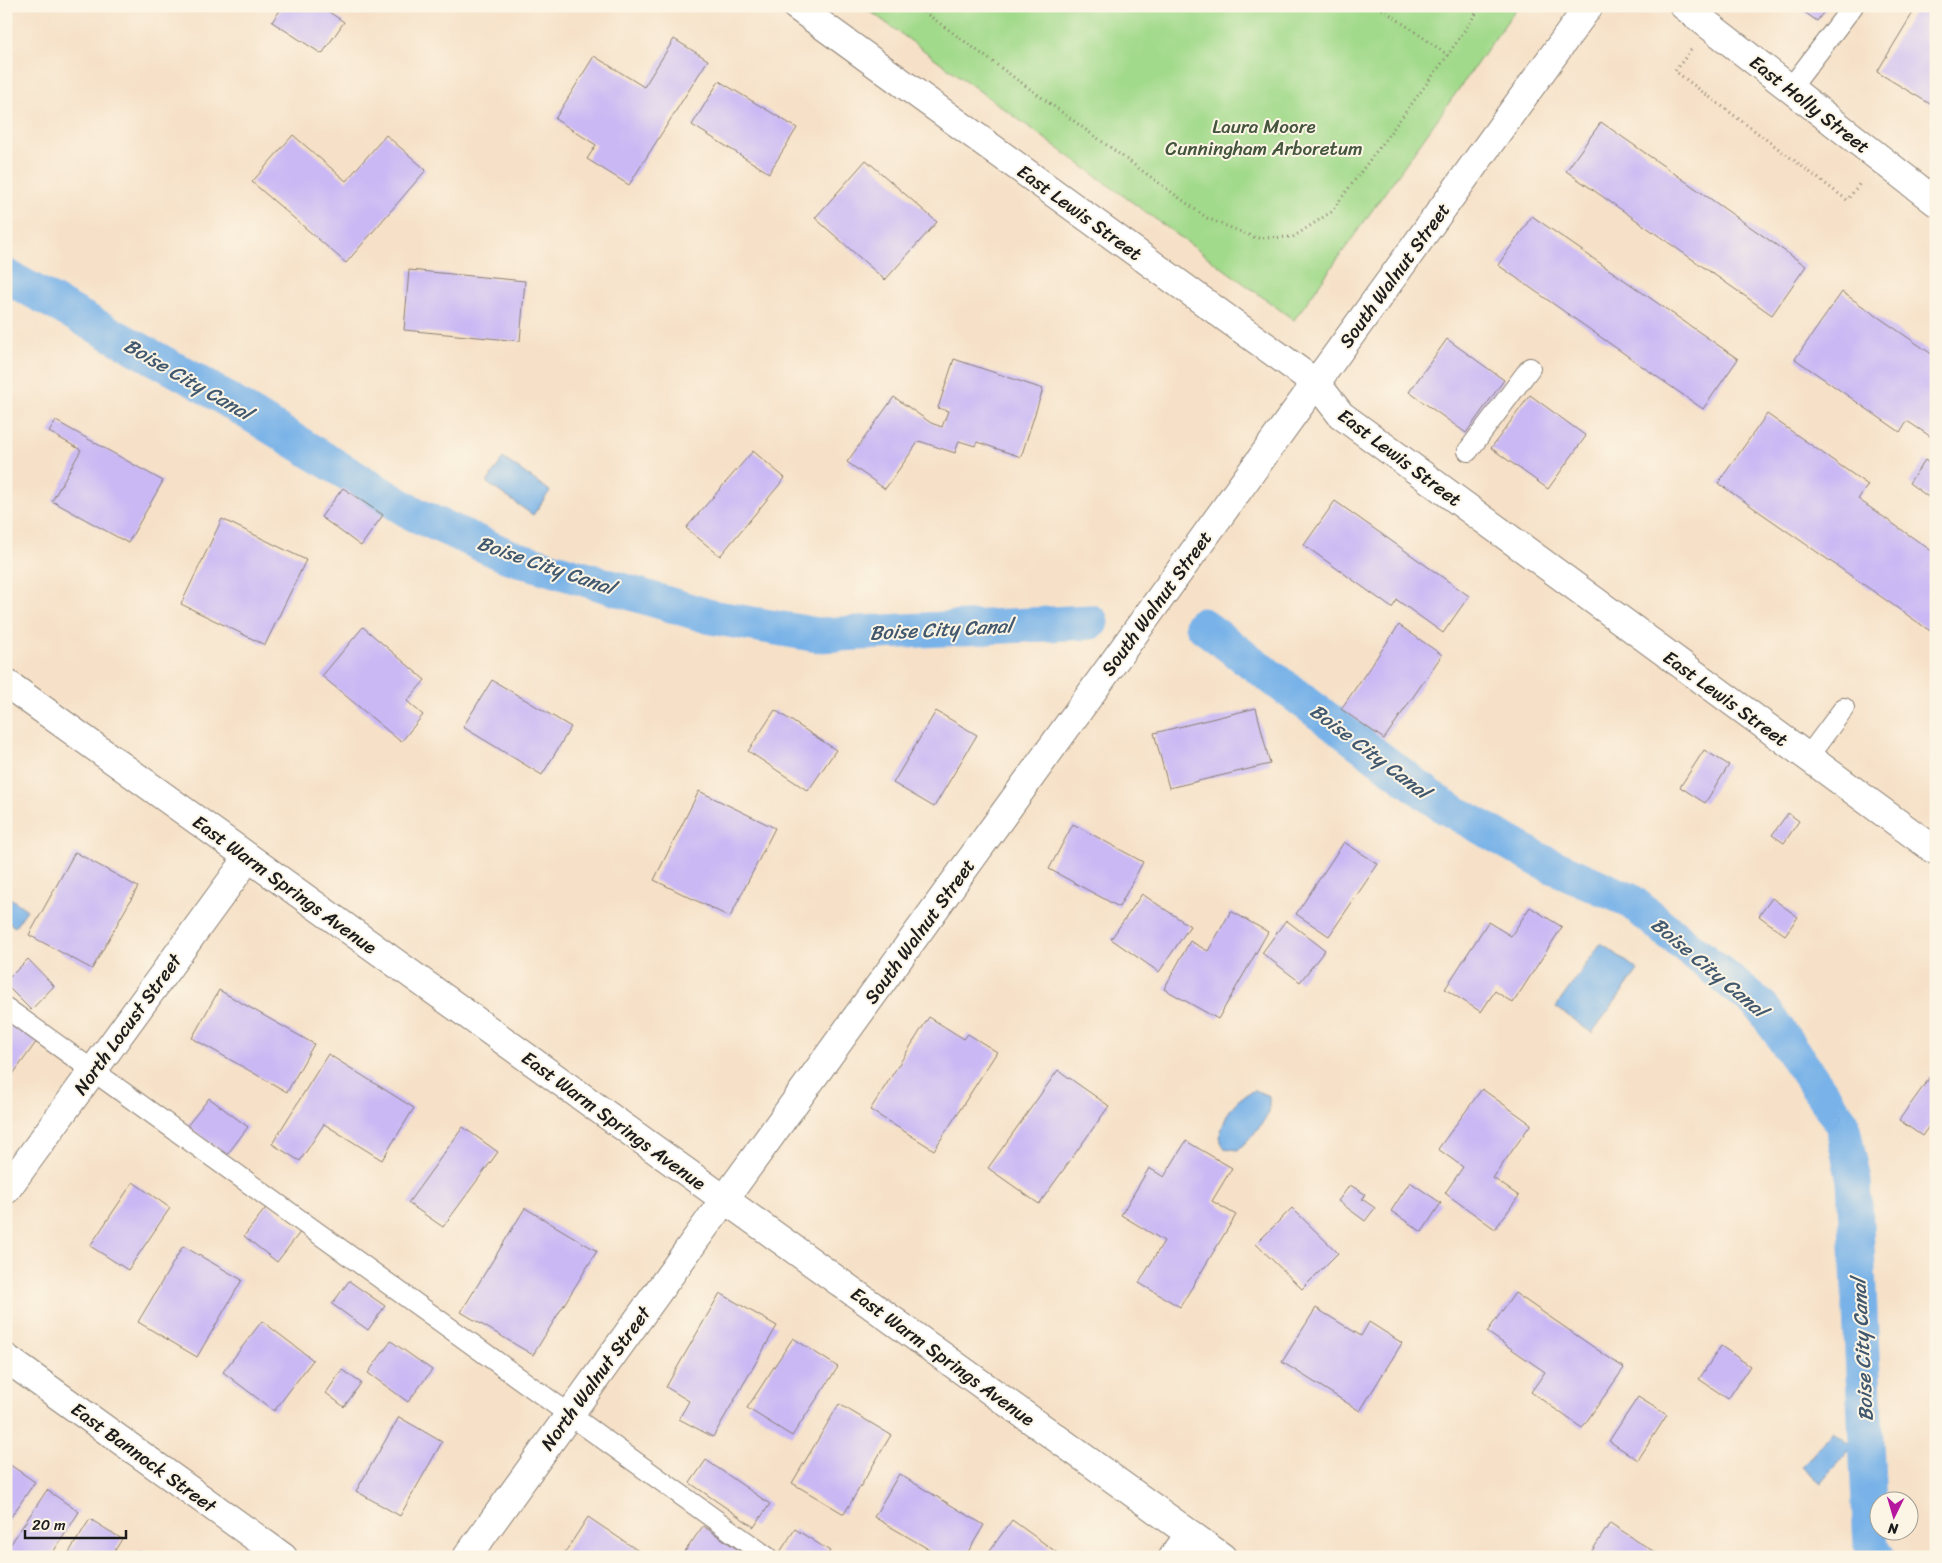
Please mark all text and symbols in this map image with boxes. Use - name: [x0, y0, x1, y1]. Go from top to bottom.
- street label: East Holly Street: [1742, 46, 1877, 162]
- park label: Laura Moore Cunningham Arboretum: [1165, 110, 1363, 165]
- street label: East Lewis Street: [1010, 155, 1149, 269]
- street label: South Walnut Street: [1330, 196, 1459, 355]
- water label: Boise City Canal: [117, 329, 262, 432]
- street label: East Lewis Street: [1330, 400, 1469, 515]
- street label: South Walnut Street: [1092, 524, 1221, 683]
- water label: Boise City Canal: [473, 526, 623, 607]
- water label: Boise City Canal: [869, 608, 1018, 651]
- street label: East Lewis Street: [1656, 641, 1795, 755]
- water label: Boise City Canal: [1302, 694, 1441, 811]
- street label: East Warm Springs Avenue: [185, 806, 384, 963]
- street label: South Walnut Street: [855, 852, 984, 1011]
- water label: Boise City Canal: [1643, 908, 1778, 1030]
- street label: North Locust Street: [65, 945, 191, 1102]
- street label: East Warm Springs Avenue: [514, 1042, 713, 1199]
- water label: Boise City Canal: [1841, 1273, 1884, 1422]
- street label: East Warm Springs Avenue: [843, 1278, 1042, 1435]
- street label: North Walnut Street: [532, 1298, 660, 1458]
- street label: East Bannock Street: [64, 1393, 225, 1522]
- north arrow: [1870, 1490, 1920, 1540]
- scale bar: [25, 1508, 126, 1540]
- text: 20 m: [32, 1512, 66, 1538]
- text: N: [1887, 1516, 1900, 1541]

